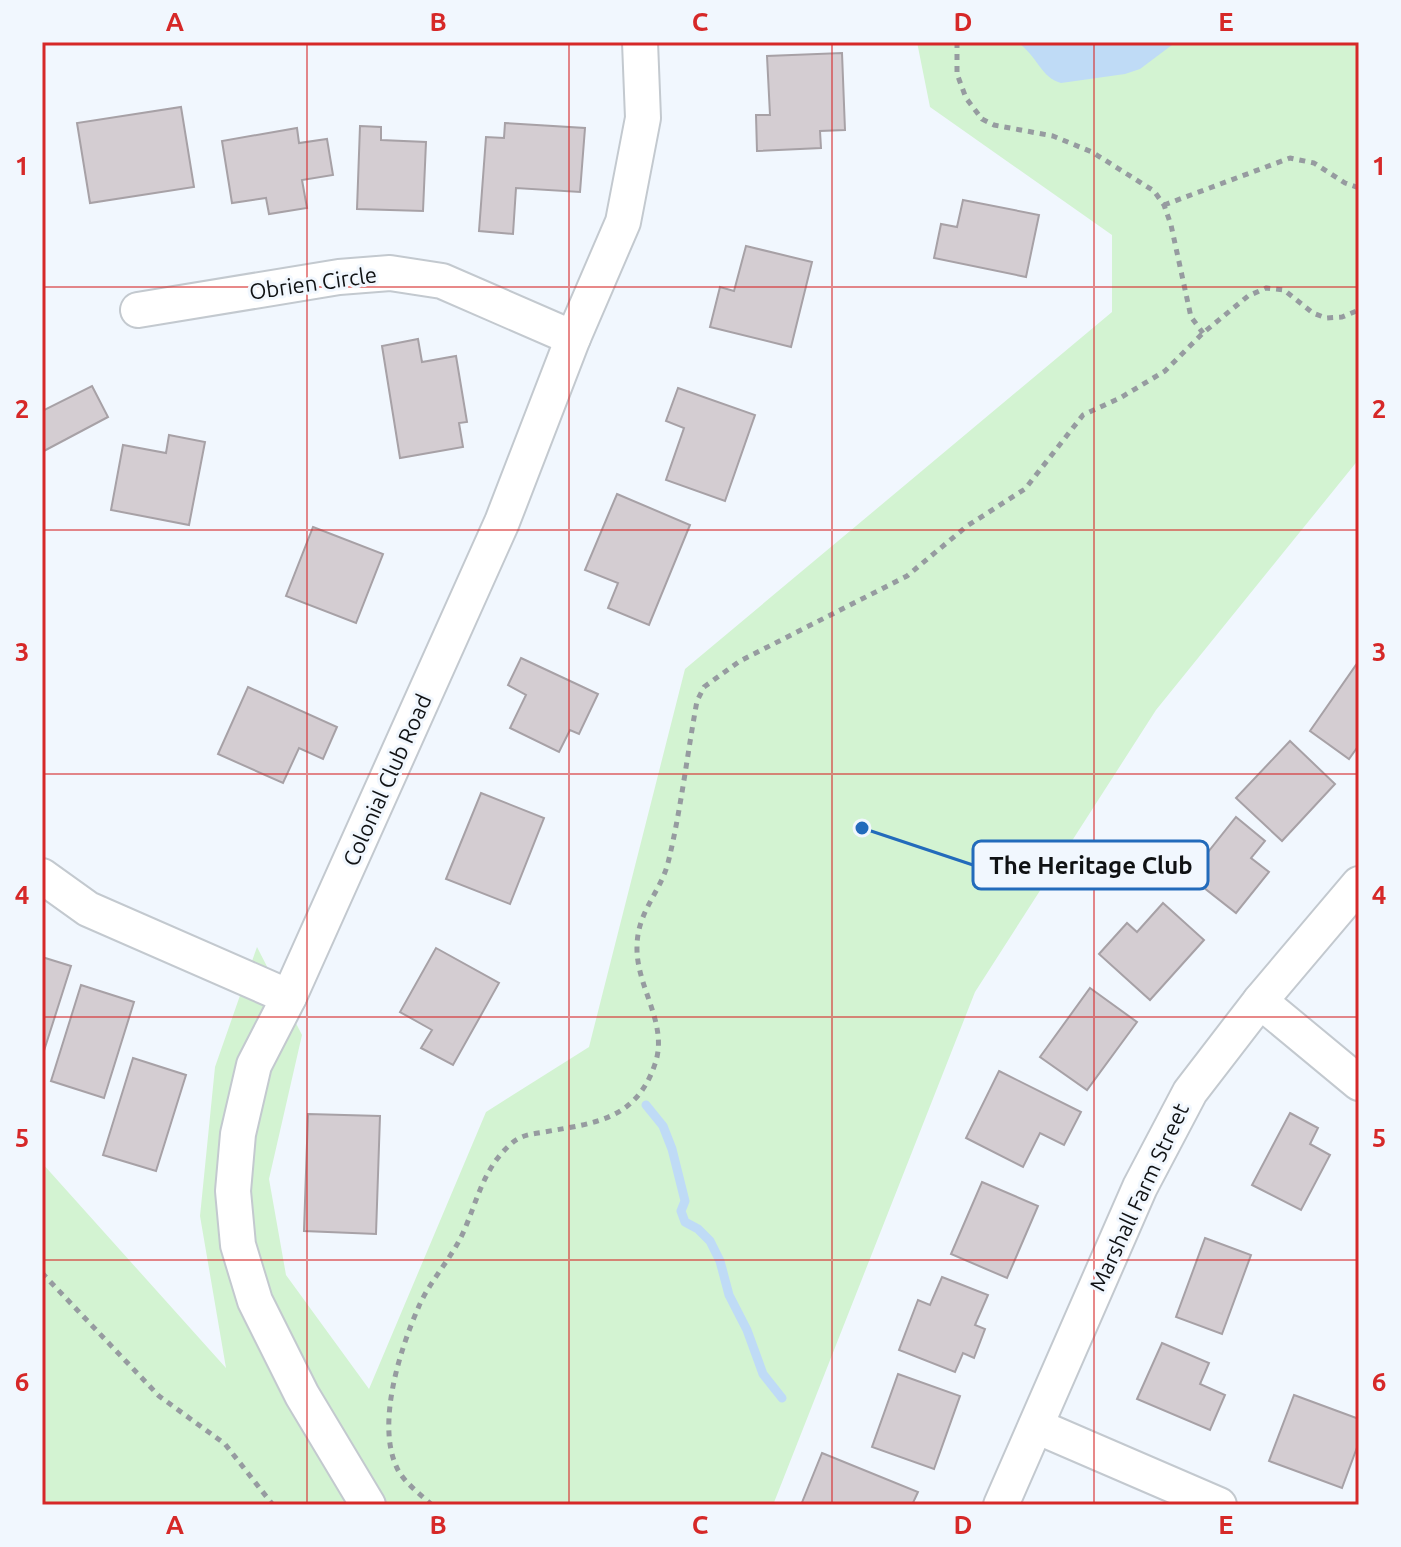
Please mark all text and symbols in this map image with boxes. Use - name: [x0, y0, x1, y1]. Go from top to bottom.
- text: A: [166, 7, 185, 36]
- text: B: [429, 7, 447, 36]
- text: C: [692, 7, 709, 36]
- text: D: [954, 7, 972, 36]
- text: E: [1218, 7, 1234, 36]
- text: 1: [15, 151, 29, 180]
- text: 1: [1372, 151, 1386, 180]
- street label: Obrien Circle: [247, 261, 378, 304]
- text: 2: [15, 394, 29, 423]
- text: 2: [1372, 394, 1386, 423]
- text: 3: [15, 637, 29, 666]
- text: 3: [1372, 637, 1386, 666]
- street label: Colonial Club Road: [337, 690, 436, 870]
- callout: The Heritage Club: [973, 841, 1208, 889]
- text: The Heritage Club: [989, 852, 1193, 879]
- text: 4: [15, 880, 29, 909]
- text: 4: [1372, 880, 1386, 909]
- street label: Marshall Farm Street: [1084, 1098, 1193, 1295]
- text: 5: [15, 1123, 29, 1152]
- text: 5: [1372, 1123, 1386, 1152]
- text: 6: [15, 1367, 29, 1396]
- text: 6: [1372, 1367, 1386, 1396]
- text: A: [166, 1510, 185, 1539]
- text: B: [429, 1510, 447, 1539]
- text: C: [692, 1510, 709, 1539]
- text: D: [954, 1510, 972, 1539]
- text: E: [1218, 1510, 1234, 1539]

